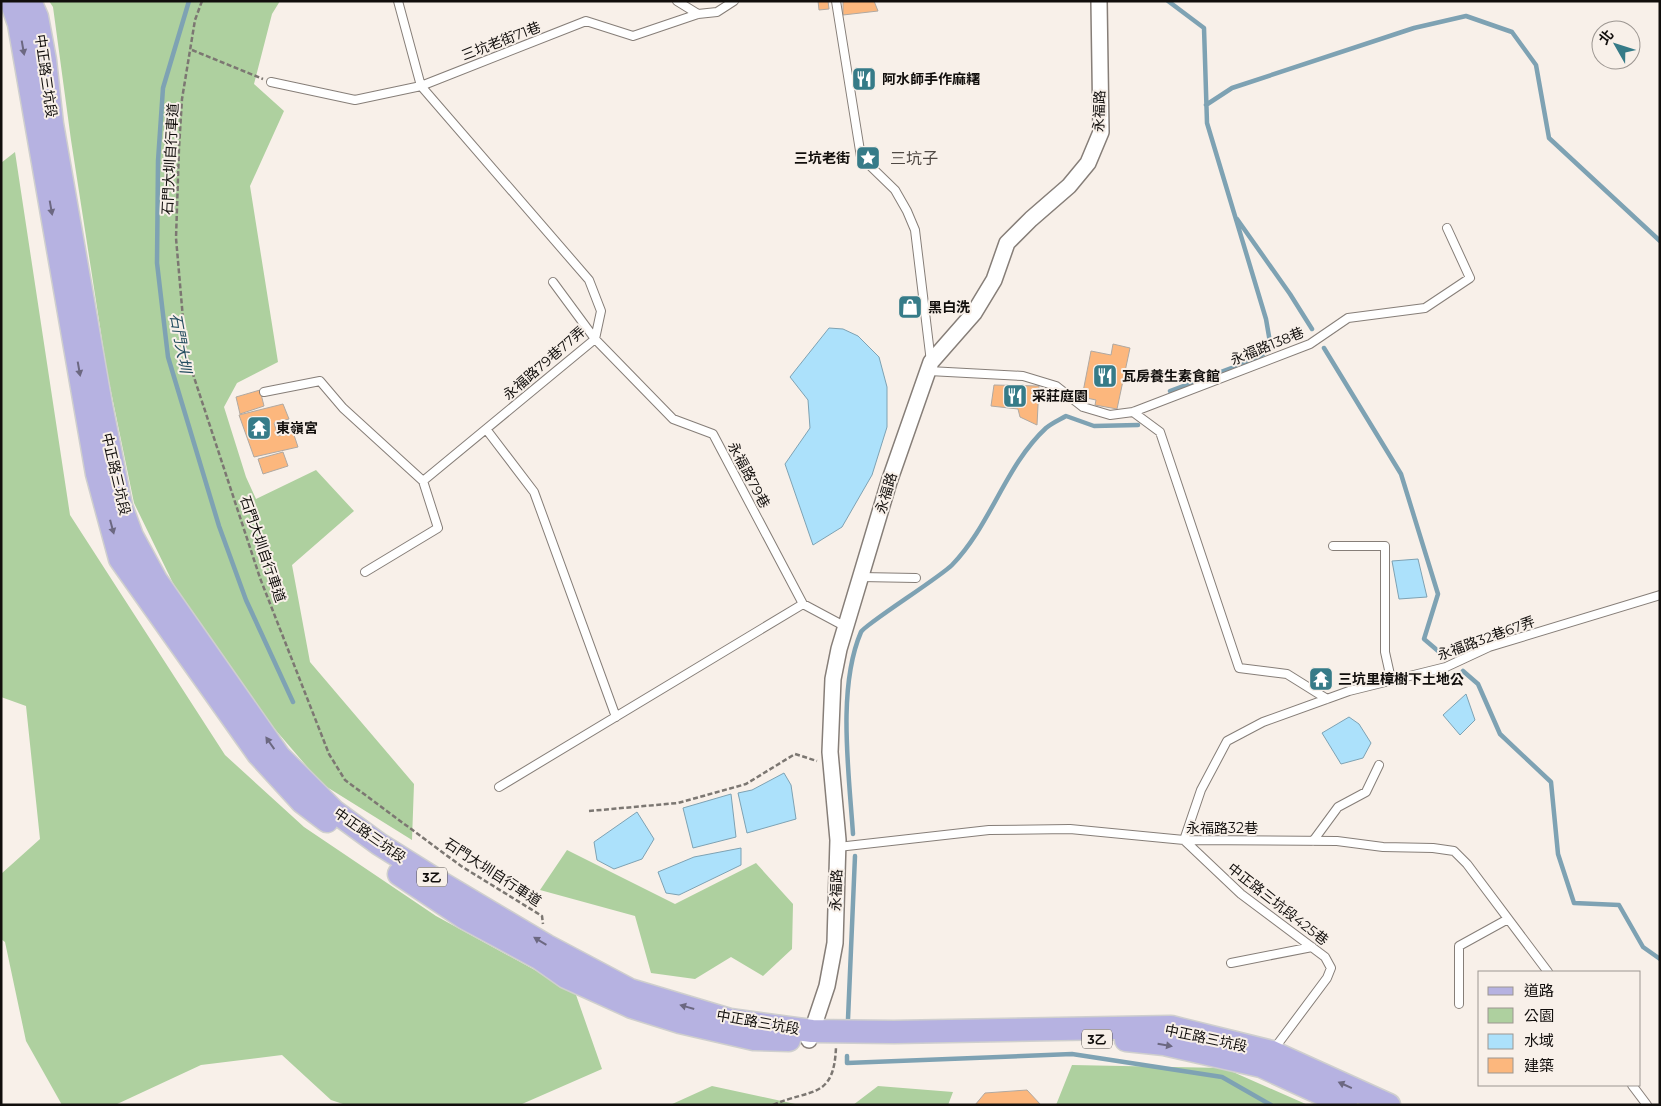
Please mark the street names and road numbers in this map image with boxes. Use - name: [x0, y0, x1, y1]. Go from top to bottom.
- street label: 三坑老街71巷: [459, 18, 543, 64]
- street label: 中正路三坑段: [31, 33, 61, 119]
- street label: 永福路: [1089, 90, 1109, 132]
- street label: 石門大圳自行車道: [158, 103, 182, 215]
- street label: 永福路79巷77弄: [499, 322, 589, 404]
- street label: 永福路138巷: [1228, 323, 1306, 369]
- street label: 中正路三坑段: [98, 431, 134, 517]
- street label: 永福路79巷: [724, 439, 774, 511]
- street label: 永福路: [871, 470, 901, 516]
- street label: 石門大圳自行車道: [236, 493, 290, 605]
- street label: 永福路32巷67弄: [1435, 612, 1537, 664]
- street label: 中正路三坑段: [330, 804, 410, 866]
- street label: 永福路32巷: [1186, 819, 1258, 837]
- street label: 石門大圳自行車道: [441, 834, 545, 910]
- street label: 中正路三坑段425巷: [1224, 859, 1332, 949]
- road number: 3乙: [417, 868, 447, 886]
- street label: 永福路: [826, 869, 846, 911]
- street label: 中正路三坑段: [715, 1006, 801, 1038]
- street label: 中正路三坑段: [1163, 1020, 1249, 1056]
- road number: 3乙: [1082, 1030, 1112, 1048]

